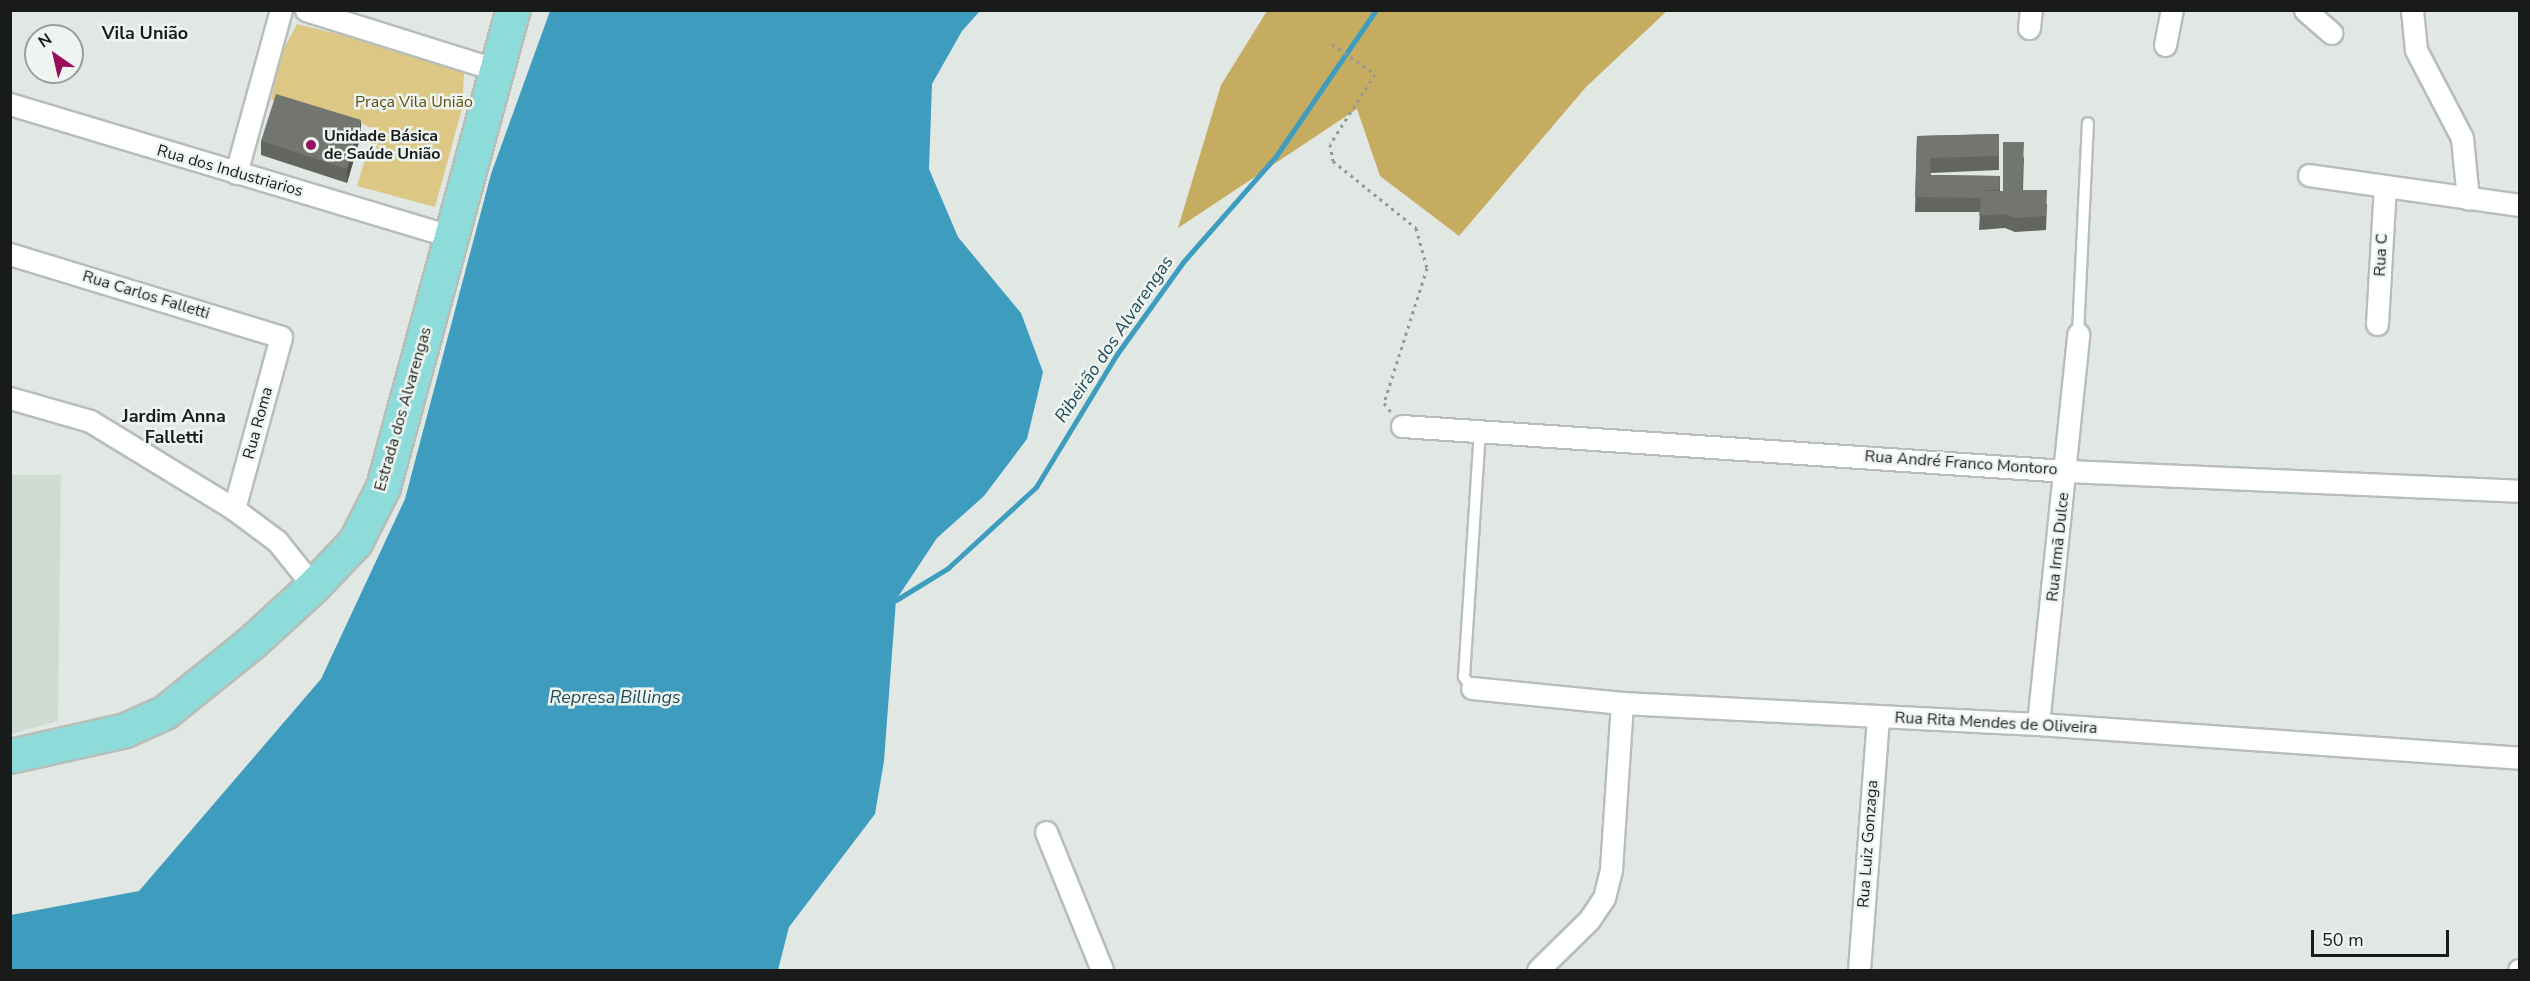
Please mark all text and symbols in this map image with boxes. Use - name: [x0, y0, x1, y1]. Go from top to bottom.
- district label: Vila União: [102, 22, 188, 44]
- north arrow: [24, 24, 84, 84]
- text: N: [34, 28, 56, 53]
- park label: Praça Vila União: [355, 92, 473, 112]
- place label: Unidade Básica de Saúde União: [324, 126, 441, 164]
- marker: Unidade Básica de Saúde União: [302, 136, 320, 154]
- street label: Rua dos Industriarios: [155, 141, 305, 201]
- street label: Rua C: [2370, 233, 2392, 277]
- water label: Ribeirão dos Alvarengas: [1050, 251, 1178, 427]
- street label: Rua Carlos Falletti: [80, 267, 212, 323]
- street label: Estrada dos Alvarengas: [370, 325, 436, 493]
- street label: Rua Roma: [239, 385, 277, 461]
- district label: Jardim Anna Falletti: [122, 406, 226, 448]
- street label: Rua André Franco Montoro: [1864, 447, 2058, 479]
- street label: Rua Irmã Dulce: [2043, 491, 2073, 603]
- water label: Represa Billings: [549, 686, 681, 708]
- street label: Rua Rita Mendes de Oliveira: [1894, 708, 2098, 738]
- street label: Rua Luiz Gonzaga: [1854, 779, 1882, 909]
- scale bar: [2314, 918, 2452, 956]
- text: 50 m: [2322, 928, 2364, 952]

